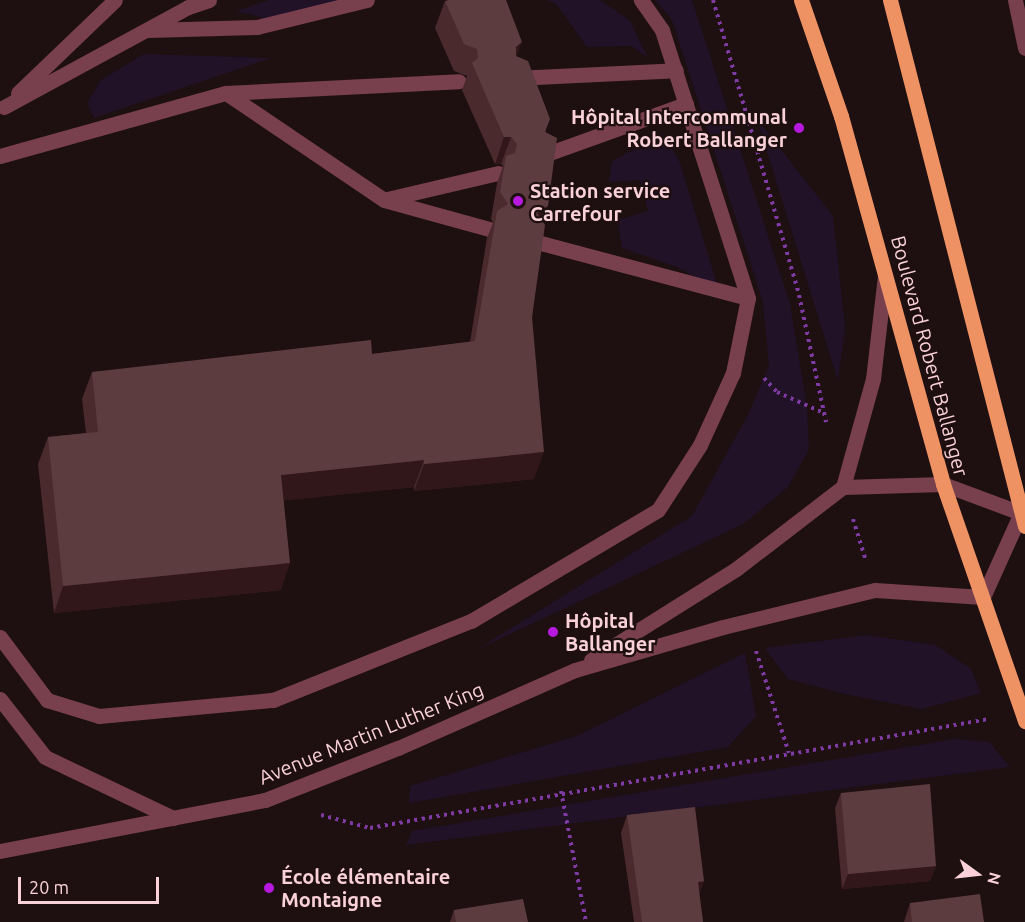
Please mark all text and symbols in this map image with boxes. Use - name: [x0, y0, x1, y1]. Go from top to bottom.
- place label: Hôpital Intercommunal Robert Ballanger: [571, 104, 787, 151]
- marker: Hôpital Intercommunal Robert Ballanger: [792, 121, 806, 135]
- place label: Station service Carrefour: [530, 178, 670, 225]
- marker: Station service Carrefour: [511, 194, 525, 208]
- street label: Boulevard Robert Ballanger: [886, 233, 974, 479]
- place label: Hôpital Ballanger: [565, 608, 656, 655]
- marker: Hôpital Ballanger: [546, 625, 560, 639]
- street label: Avenue Martin Luther King: [255, 677, 487, 789]
- north arrow: [947, 844, 1007, 904]
- place label: École élémentaire Montaigne: [281, 864, 450, 911]
- scale bar: [21, 865, 162, 903]
- text: N: [984, 871, 1005, 887]
- text: 20 m: [29, 877, 69, 897]
- marker: École élémentaire Montaigne: [262, 881, 276, 895]

